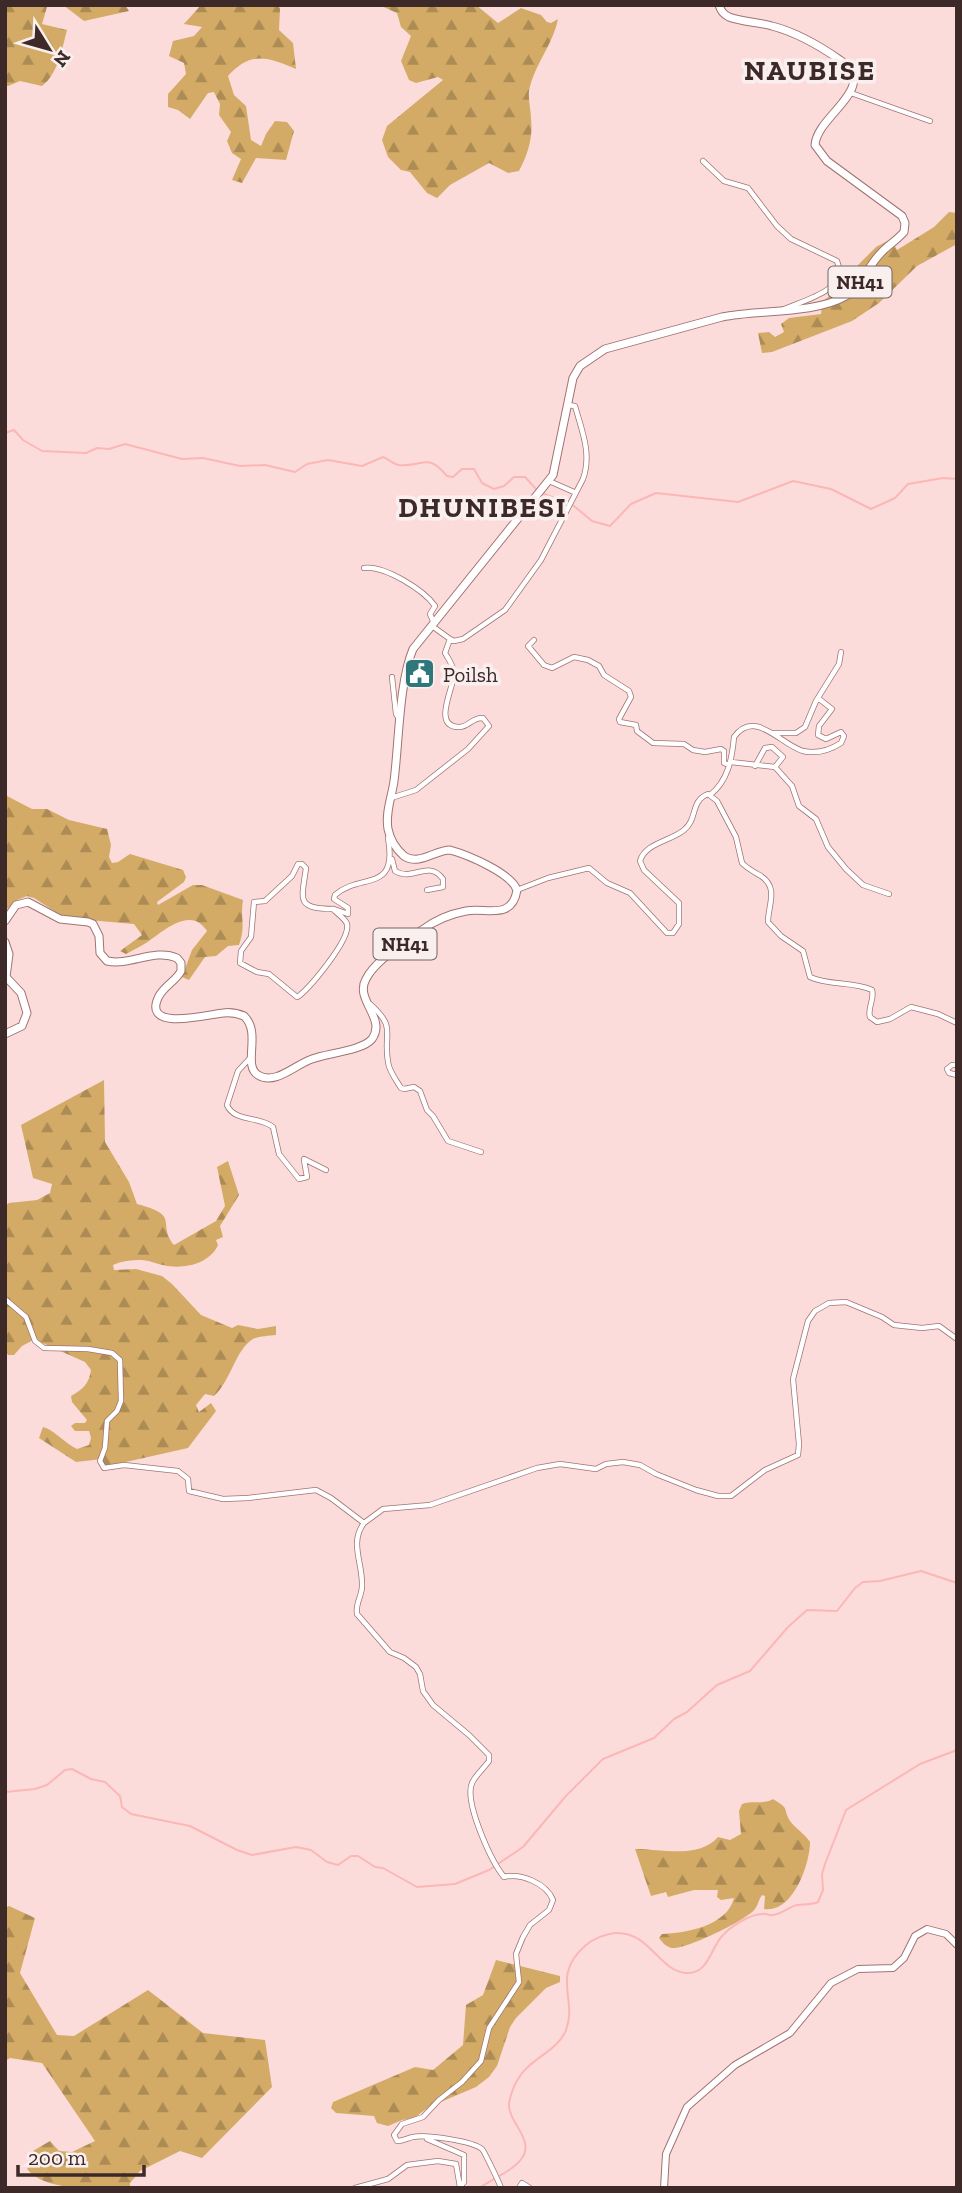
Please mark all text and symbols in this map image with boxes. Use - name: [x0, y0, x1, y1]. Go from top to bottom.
- north arrow: [14, 14, 84, 84]
- text: N: [49, 46, 76, 72]
- district label: NAUBISE: [744, 54, 876, 87]
- road number: NH41: [828, 266, 892, 298]
- district label: DHUNIBESI: [398, 491, 568, 524]
- public building icon: Poilsh: [403, 657, 437, 691]
- place label: Poilsh: [443, 662, 498, 687]
- road number: NH41: [374, 928, 436, 960]
- scale bar: [18, 2134, 144, 2178]
- text: 200 m: [28, 2145, 86, 2170]

